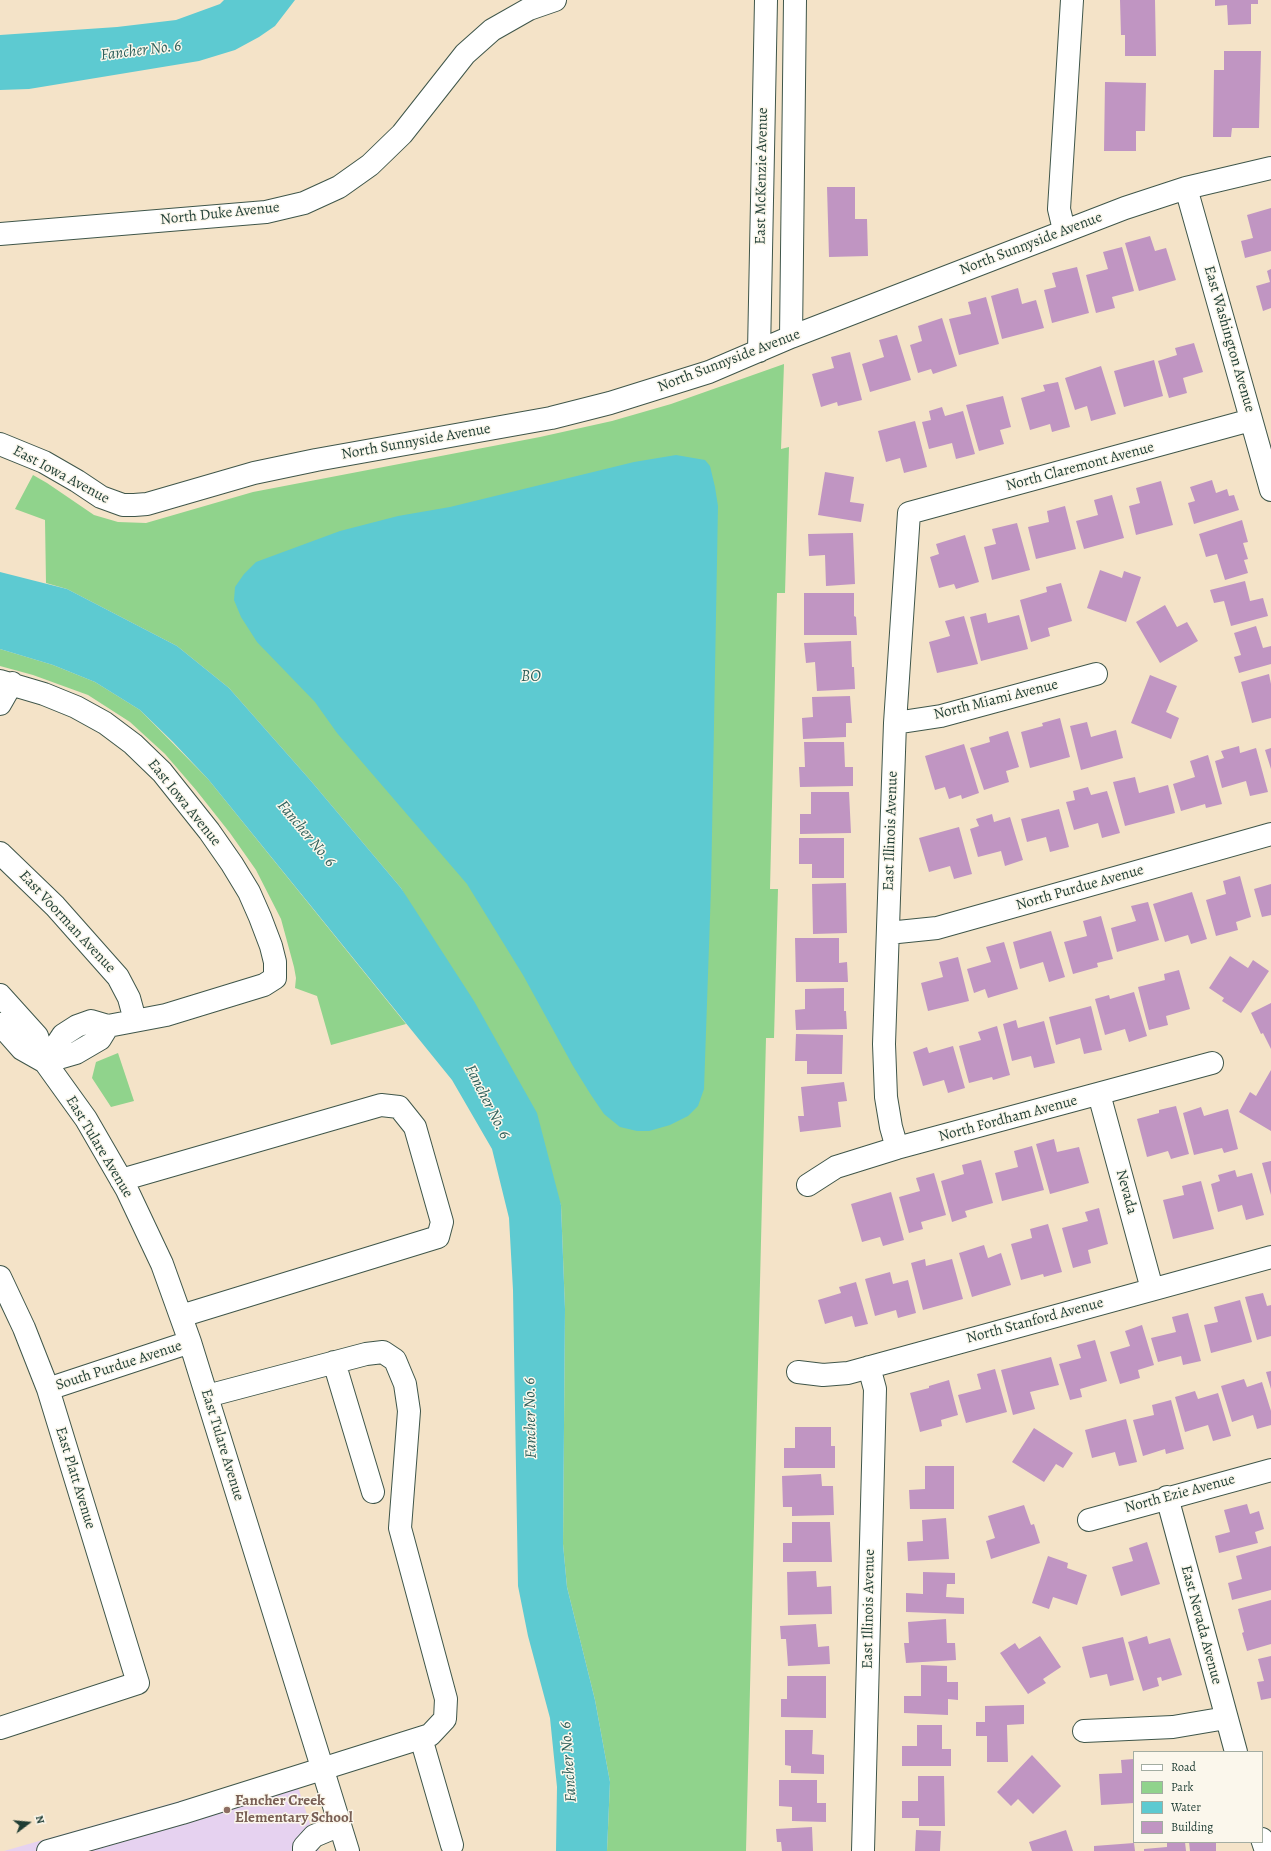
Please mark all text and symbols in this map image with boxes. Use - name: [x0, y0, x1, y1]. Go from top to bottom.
- water label: Fancher No. 6: [100, 37, 182, 65]
- street label: East McKenzie Avenue: [752, 107, 772, 245]
- street label: North Duke Avenue: [159, 199, 281, 229]
- street label: North Sunnyside Avenue: [957, 209, 1105, 279]
- street label: East Washington Avenue: [1199, 264, 1259, 414]
- street label: North Sunnyside Avenue: [655, 326, 803, 396]
- street label: North Sunnyside Avenue: [340, 420, 492, 464]
- street label: North Claremont Avenue: [1004, 439, 1156, 495]
- street label: East Iowa Avenue: [10, 442, 112, 508]
- water label: BO: [521, 667, 541, 687]
- street label: North Miami Avenue: [932, 676, 1060, 724]
- street label: East Iowa Avenue: [143, 756, 225, 850]
- street label: East Illinois Avenue: [880, 771, 902, 891]
- water label: Fancher No. 6: [273, 797, 339, 871]
- street label: North Purdue Avenue: [1014, 861, 1146, 915]
- street label: East Voorman Avenue: [15, 867, 119, 977]
- water label: Fancher No. 6: [460, 1062, 514, 1142]
- street label: North Fordham Avenue: [937, 1092, 1079, 1146]
- street label: East Tulare Avenue: [61, 1093, 137, 1201]
- street label: Nevada: [1111, 1168, 1141, 1216]
- street label: North Stanford Avenue: [964, 1294, 1106, 1348]
- street label: South Purdue Avenue: [54, 1337, 184, 1395]
- water label: Fancher No. 6: [521, 1377, 541, 1459]
- street label: East Tulare Avenue: [196, 1387, 248, 1503]
- street label: East Platt Avenue: [51, 1425, 99, 1531]
- street label: North Ezie Avenue: [1123, 1471, 1237, 1517]
- street label: East Illinois Avenue: [859, 1549, 879, 1669]
- street label: East Nevada Avenue: [1176, 1563, 1226, 1687]
- water label: Fancher No. 6: [557, 1721, 581, 1803]
- legend: [1133, 1751, 1263, 1843]
- text: Road: [1171, 1759, 1196, 1775]
- text: Park: [1171, 1779, 1194, 1795]
- place label: Fancher Creek Elementary School: [235, 1792, 353, 1827]
- text: Water: [1171, 1799, 1201, 1815]
- north arrow: [8, 1803, 48, 1843]
- marker: Fancher Creek Elementary School: [222, 1805, 232, 1815]
- text: N: [32, 1814, 48, 1825]
- text: Building: [1171, 1819, 1213, 1835]

